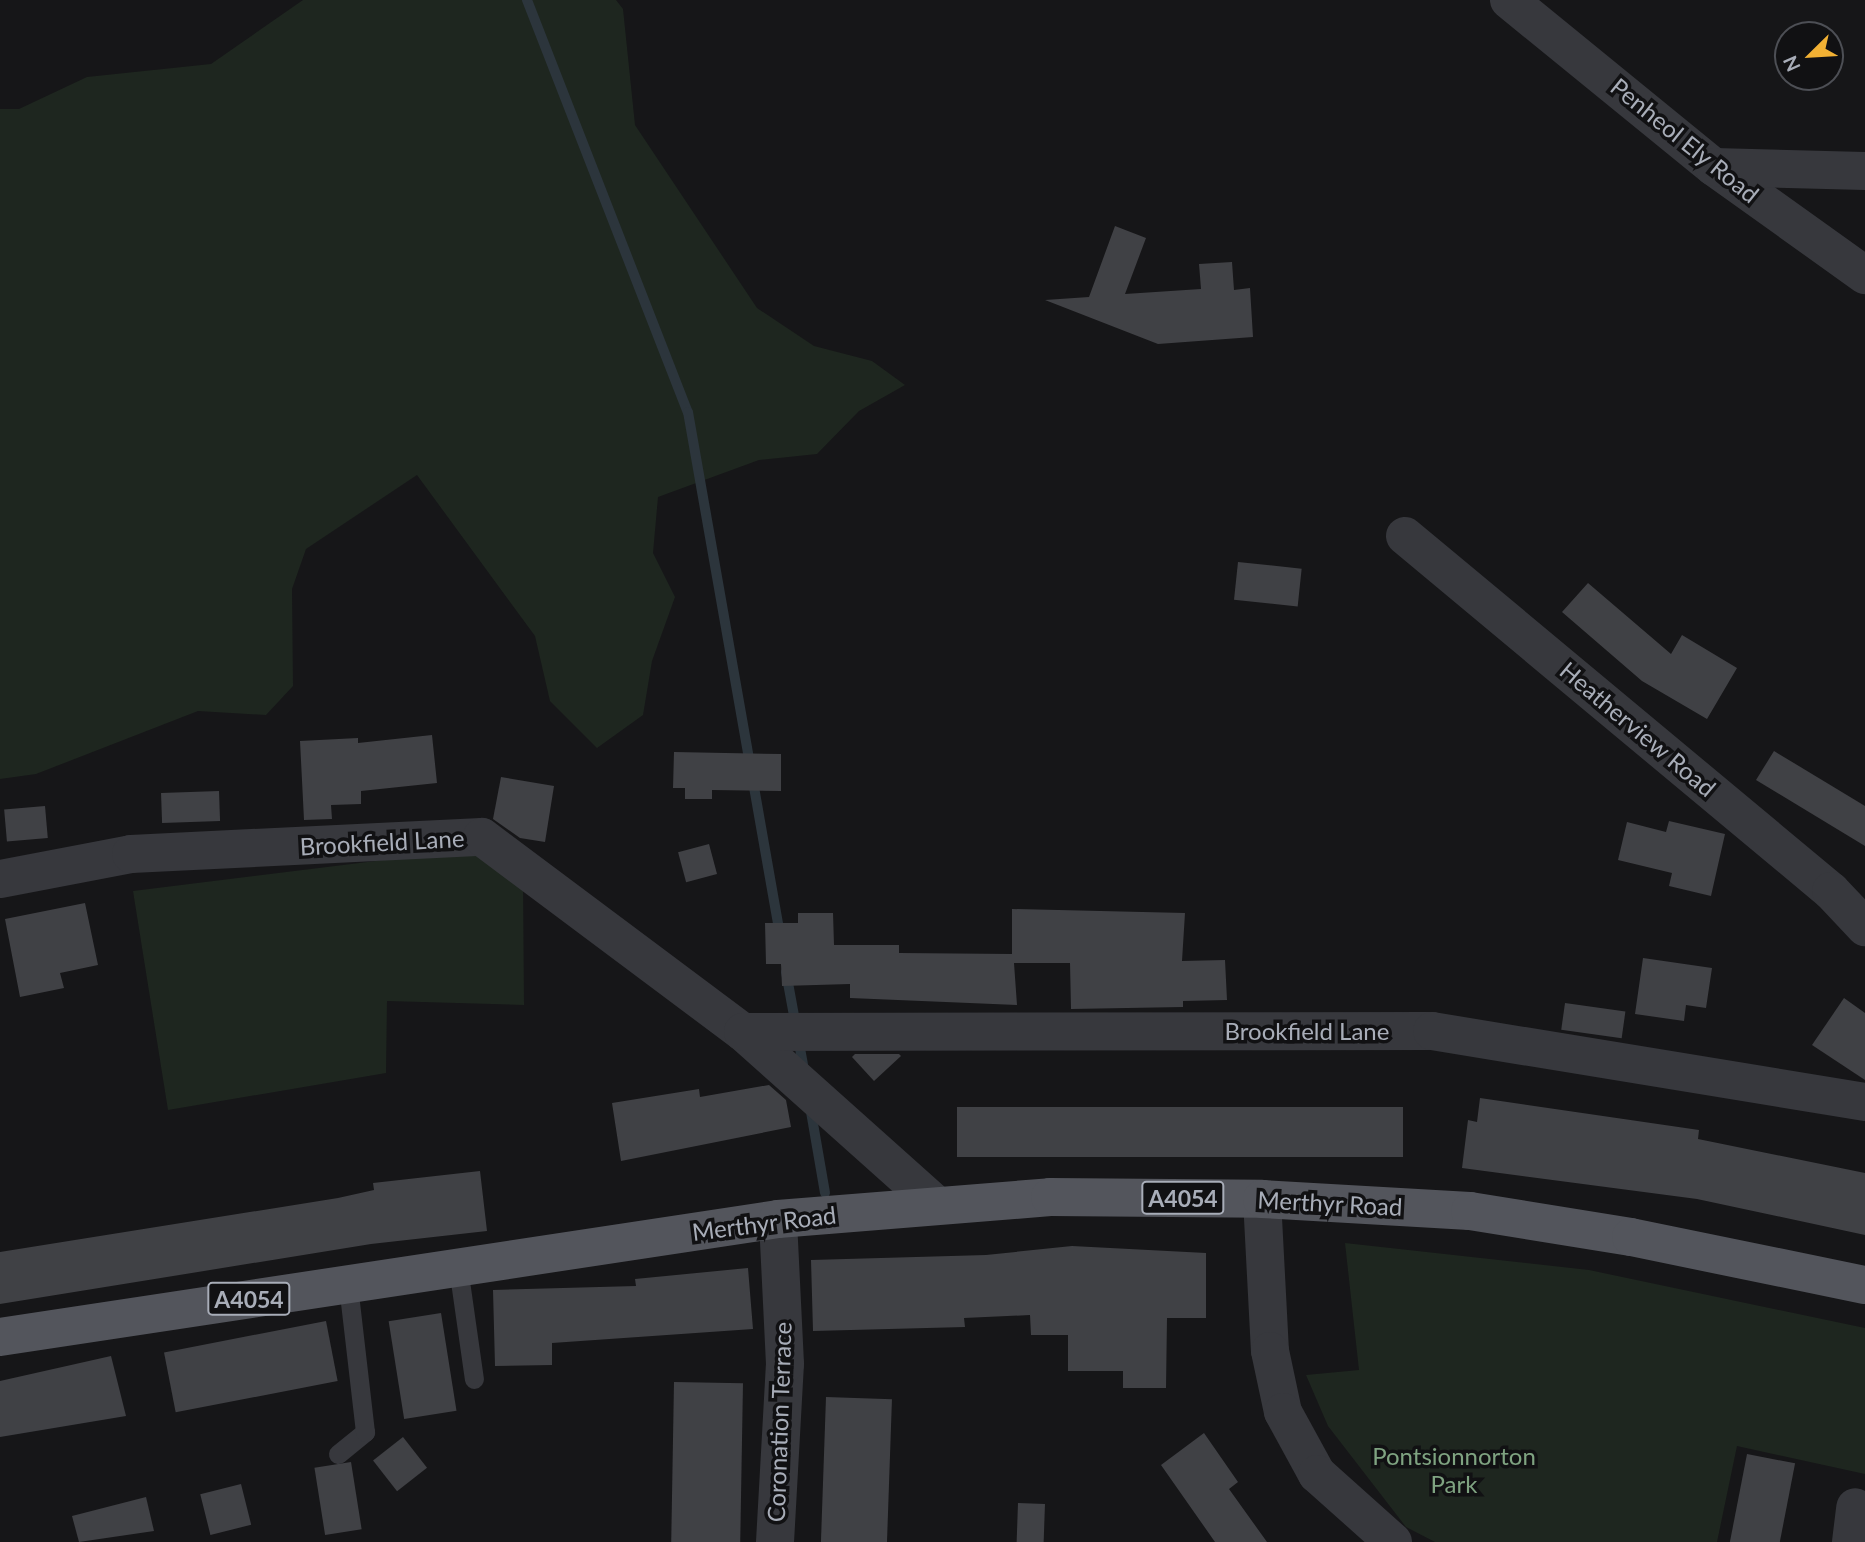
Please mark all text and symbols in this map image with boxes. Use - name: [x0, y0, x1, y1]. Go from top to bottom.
- north arrow: [1774, 21, 1844, 91]
- text: N: [1778, 53, 1805, 75]
- street label: Penheol Ely Road: [1605, 71, 1765, 209]
- street label: Heatherview Road: [1554, 655, 1722, 803]
- street label: Brookfield Lane: [299, 823, 465, 861]
- street label: Brookfield Lane: [1225, 1017, 1389, 1045]
- road number: A4054: [1141, 1178, 1225, 1218]
- street label: Merthyr Road: [1257, 1185, 1403, 1221]
- street label: Merthyr Road: [690, 1200, 838, 1246]
- road number: A4054: [207, 1280, 291, 1318]
- street label: Coronation Terrace: [761, 1321, 797, 1523]
- park label: Pontsionnorton Park: [1372, 1442, 1536, 1498]

